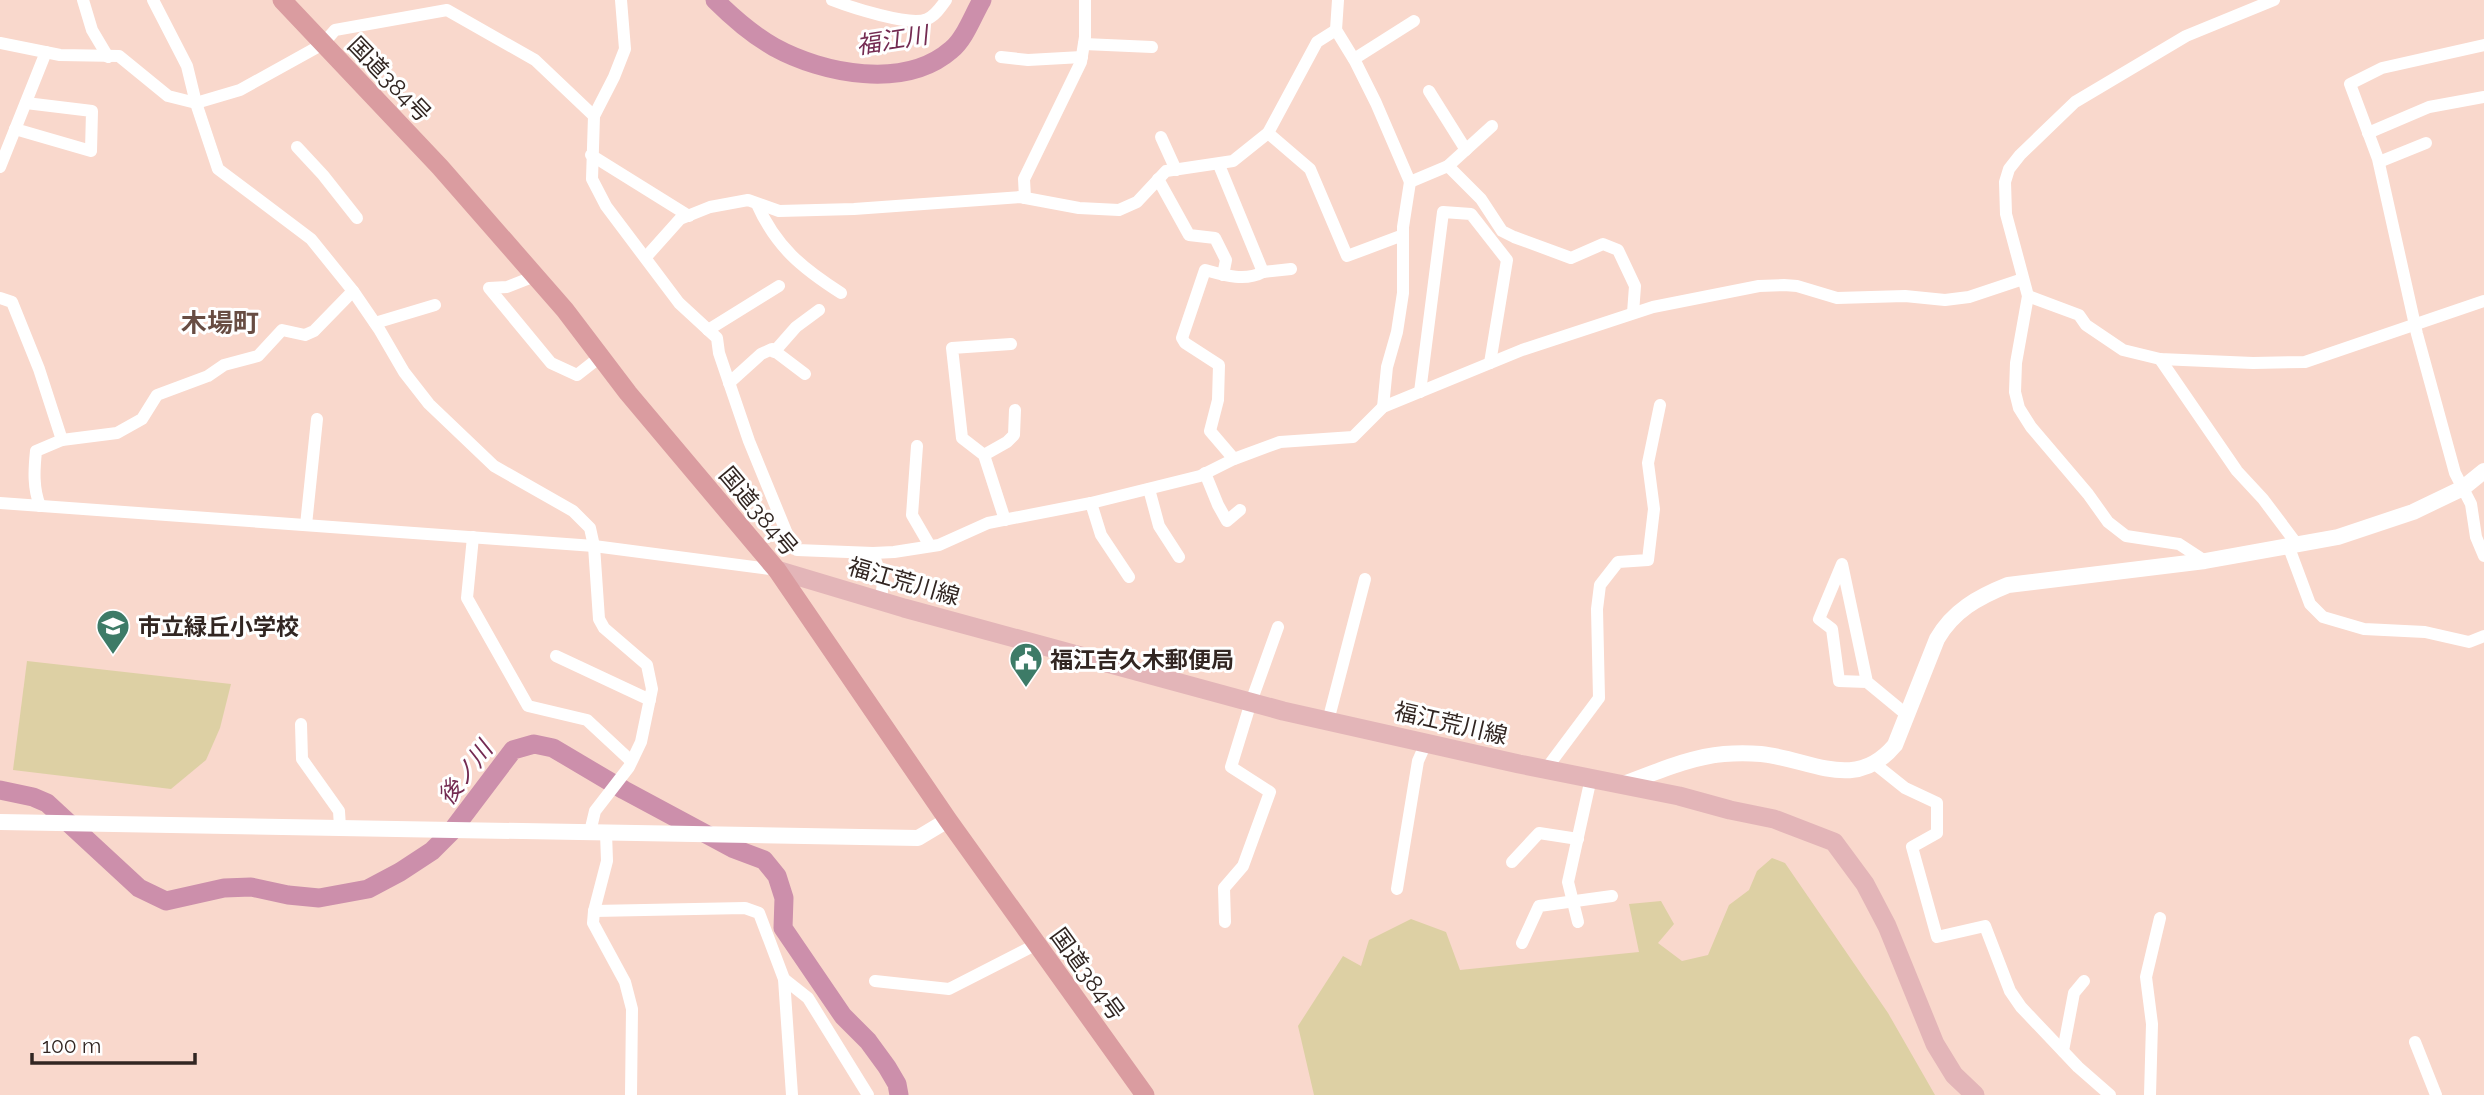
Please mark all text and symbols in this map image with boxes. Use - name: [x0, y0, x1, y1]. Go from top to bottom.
- water label: 福江川: [854, 20, 933, 60]
- street label: 国道384号: [343, 31, 437, 127]
- district label: 木場町: [181, 308, 259, 338]
- street label: 国道384号: [714, 461, 804, 561]
- street label: 福江荒川線: [845, 552, 963, 610]
- school or university icon: 市立緑丘小学校: [94, 607, 132, 656]
- place label: 市立緑丘小学校: [138, 613, 299, 640]
- public building icon: 福江吉久木郵便局: [1007, 640, 1045, 689]
- place label: 福江吉久木郵便局: [1050, 646, 1234, 673]
- street label: 福江荒川線: [1392, 697, 1510, 749]
- water label: 後ノ川: [432, 733, 500, 810]
- street label: 国道384号: [1045, 923, 1131, 1025]
- scale bar: [32, 1021, 194, 1066]
- text: 100 m: [42, 1033, 101, 1058]

